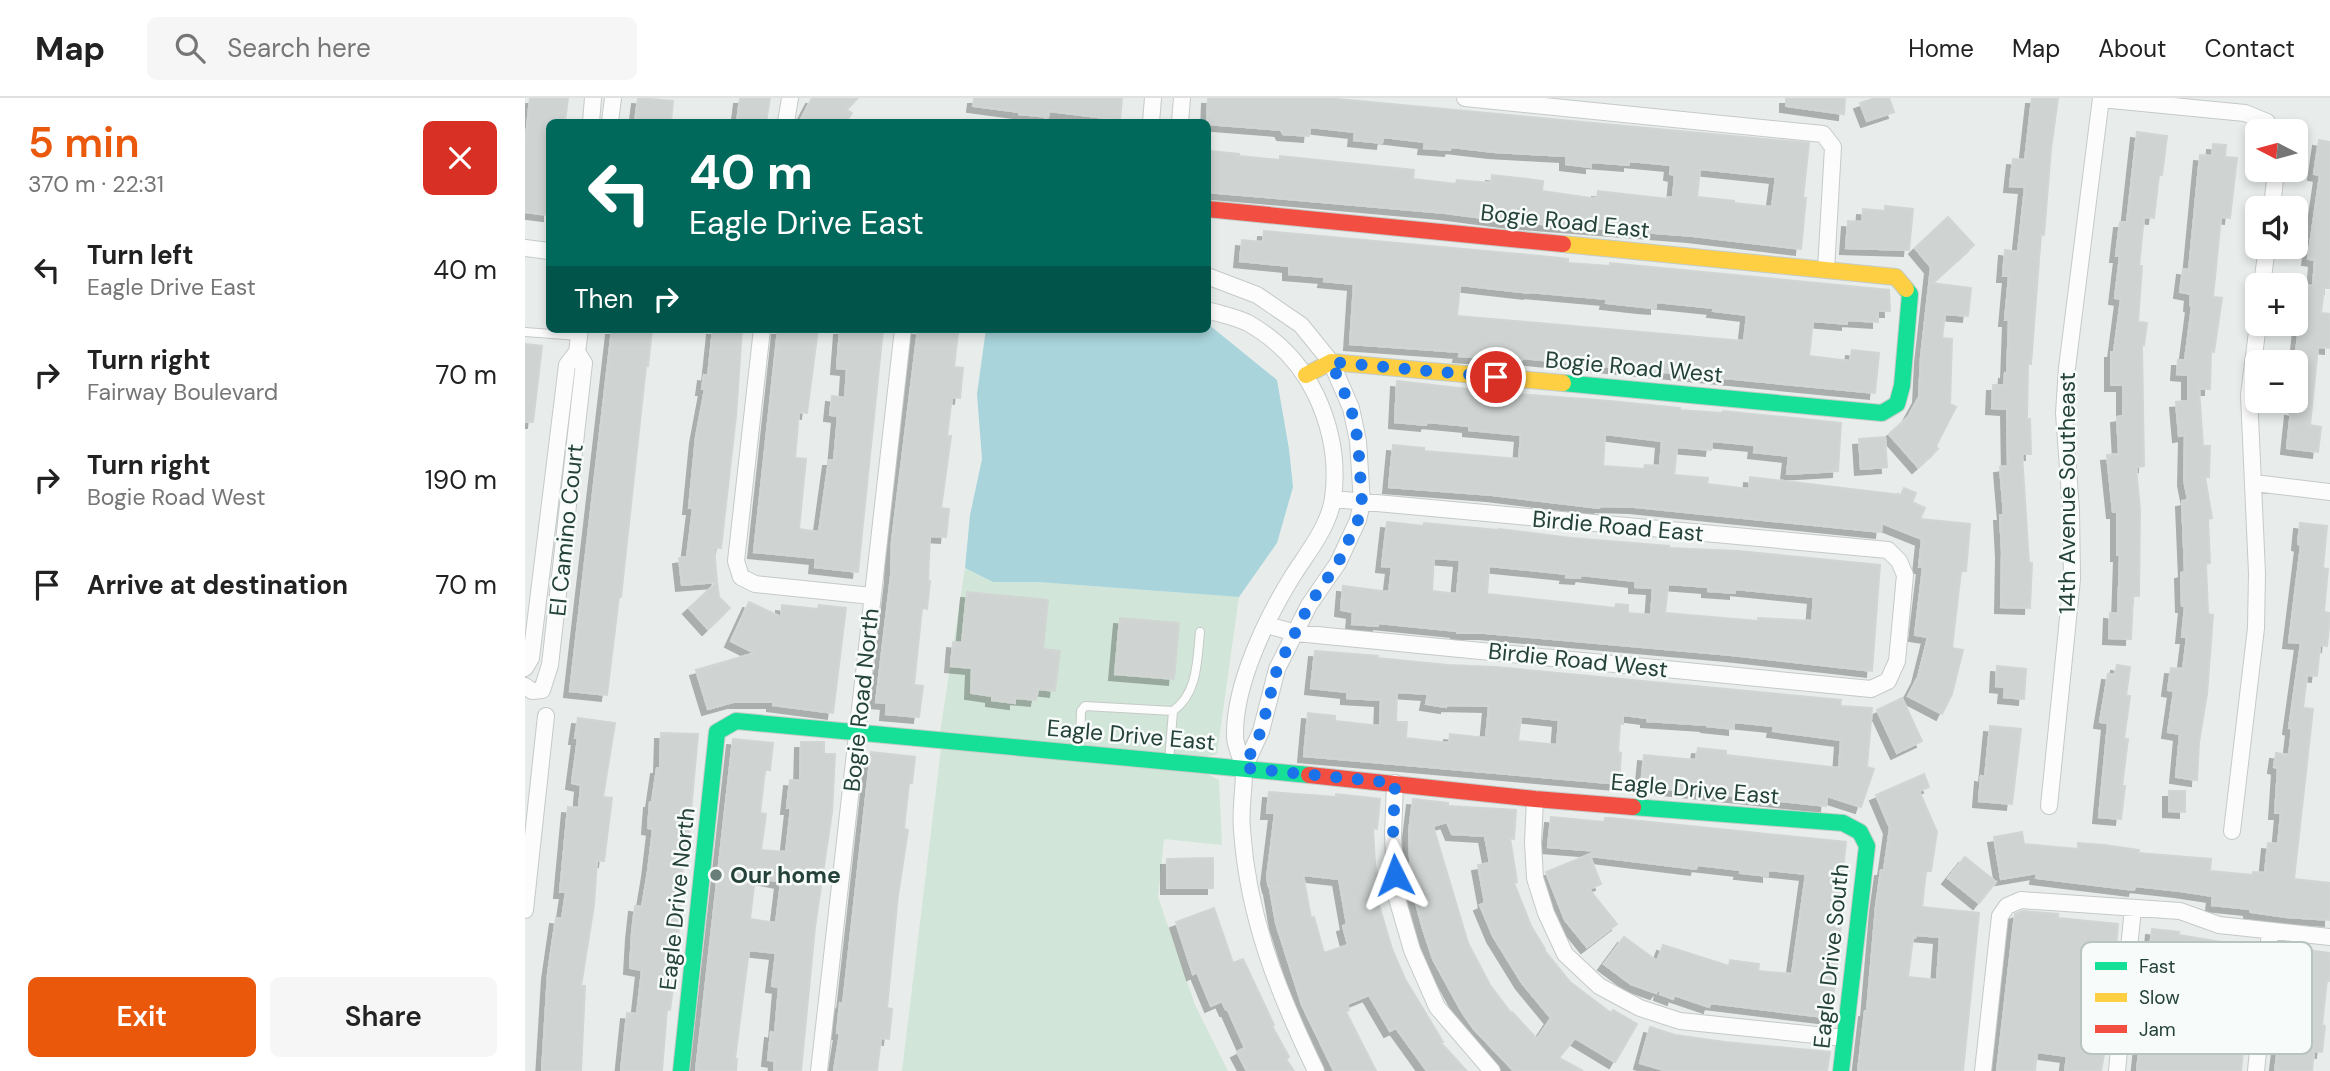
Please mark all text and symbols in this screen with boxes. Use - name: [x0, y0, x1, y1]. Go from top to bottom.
- search box: [147, 17, 637, 80]
- text: Map: [35, 27, 105, 70]
- icon: search: [171, 29, 209, 67]
- text: Search here: [227, 31, 371, 65]
- text: Home: [1908, 33, 1974, 64]
- text: Map: [2012, 33, 2060, 64]
- text: About: [2098, 33, 2167, 64]
- text: Contact: [2205, 33, 2295, 64]
- text: 5 min: [28, 115, 140, 170]
- north arrow: [2245, 119, 2308, 182]
- map controls: [2245, 119, 2308, 413]
- button: close: [423, 121, 497, 195]
- text: 40 m: [689, 140, 813, 204]
- icon: left: [574, 147, 665, 238]
- text: 370 m · 22:31: [28, 169, 164, 199]
- button: sound: [2245, 196, 2308, 259]
- street label: Bogie Road East: [1479, 197, 1651, 245]
- text: Eagle Drive East: [689, 202, 924, 244]
- text: Turn left: [87, 238, 194, 272]
- icon: left: [28, 251, 66, 289]
- text: 40 m: [433, 253, 497, 287]
- text: Eagle Drive East: [87, 272, 256, 302]
- button: +: [2245, 273, 2308, 336]
- icon: right: [647, 280, 685, 318]
- text: Then: [574, 282, 633, 316]
- text: Turn right: [87, 343, 211, 377]
- street label: Bogie Road West: [1544, 344, 1724, 390]
- pin: [1466, 347, 1526, 407]
- button: −: [2245, 350, 2308, 413]
- icon: right: [28, 356, 66, 394]
- text: 70 m: [436, 358, 497, 392]
- icon: arrive: [1477, 358, 1515, 396]
- street label: 14th Avenue Southeast: [2052, 372, 2082, 614]
- text: Fairway Boulevard: [87, 377, 278, 407]
- street label: El Camino Court: [542, 442, 590, 618]
- text: Turn right: [87, 448, 211, 482]
- icon: right: [28, 461, 66, 499]
- text: 190 m: [425, 463, 497, 497]
- text: Bogie Road West: [87, 482, 265, 512]
- street label: Birdie Road East: [1531, 504, 1705, 548]
- icon: arrive: [28, 566, 66, 604]
- text: Arrive at destination: [87, 568, 348, 602]
- text: 70 m: [436, 568, 497, 602]
- street label: Bogie Road North: [836, 607, 886, 793]
- street label: Birdie Road West: [1487, 636, 1669, 684]
- street label: Eagle Drive East: [1046, 713, 1216, 757]
- street label: Eagle Drive East: [1610, 767, 1780, 811]
- street label: Eagle Drive North: [652, 806, 702, 992]
- position arrow: [1358, 838, 1432, 912]
- place label: Our home: [730, 860, 841, 890]
- street label: Eagle Drive South: [1806, 862, 1856, 1050]
- marker: Our home: [708, 867, 724, 883]
- legend: [2081, 942, 2312, 1054]
- text: Fast: [2139, 954, 2175, 979]
- button: Exit: [28, 977, 256, 1057]
- button: Share: [270, 977, 497, 1057]
- text: Slow: [2139, 985, 2180, 1010]
- text: Jam: [2139, 1017, 2176, 1042]

